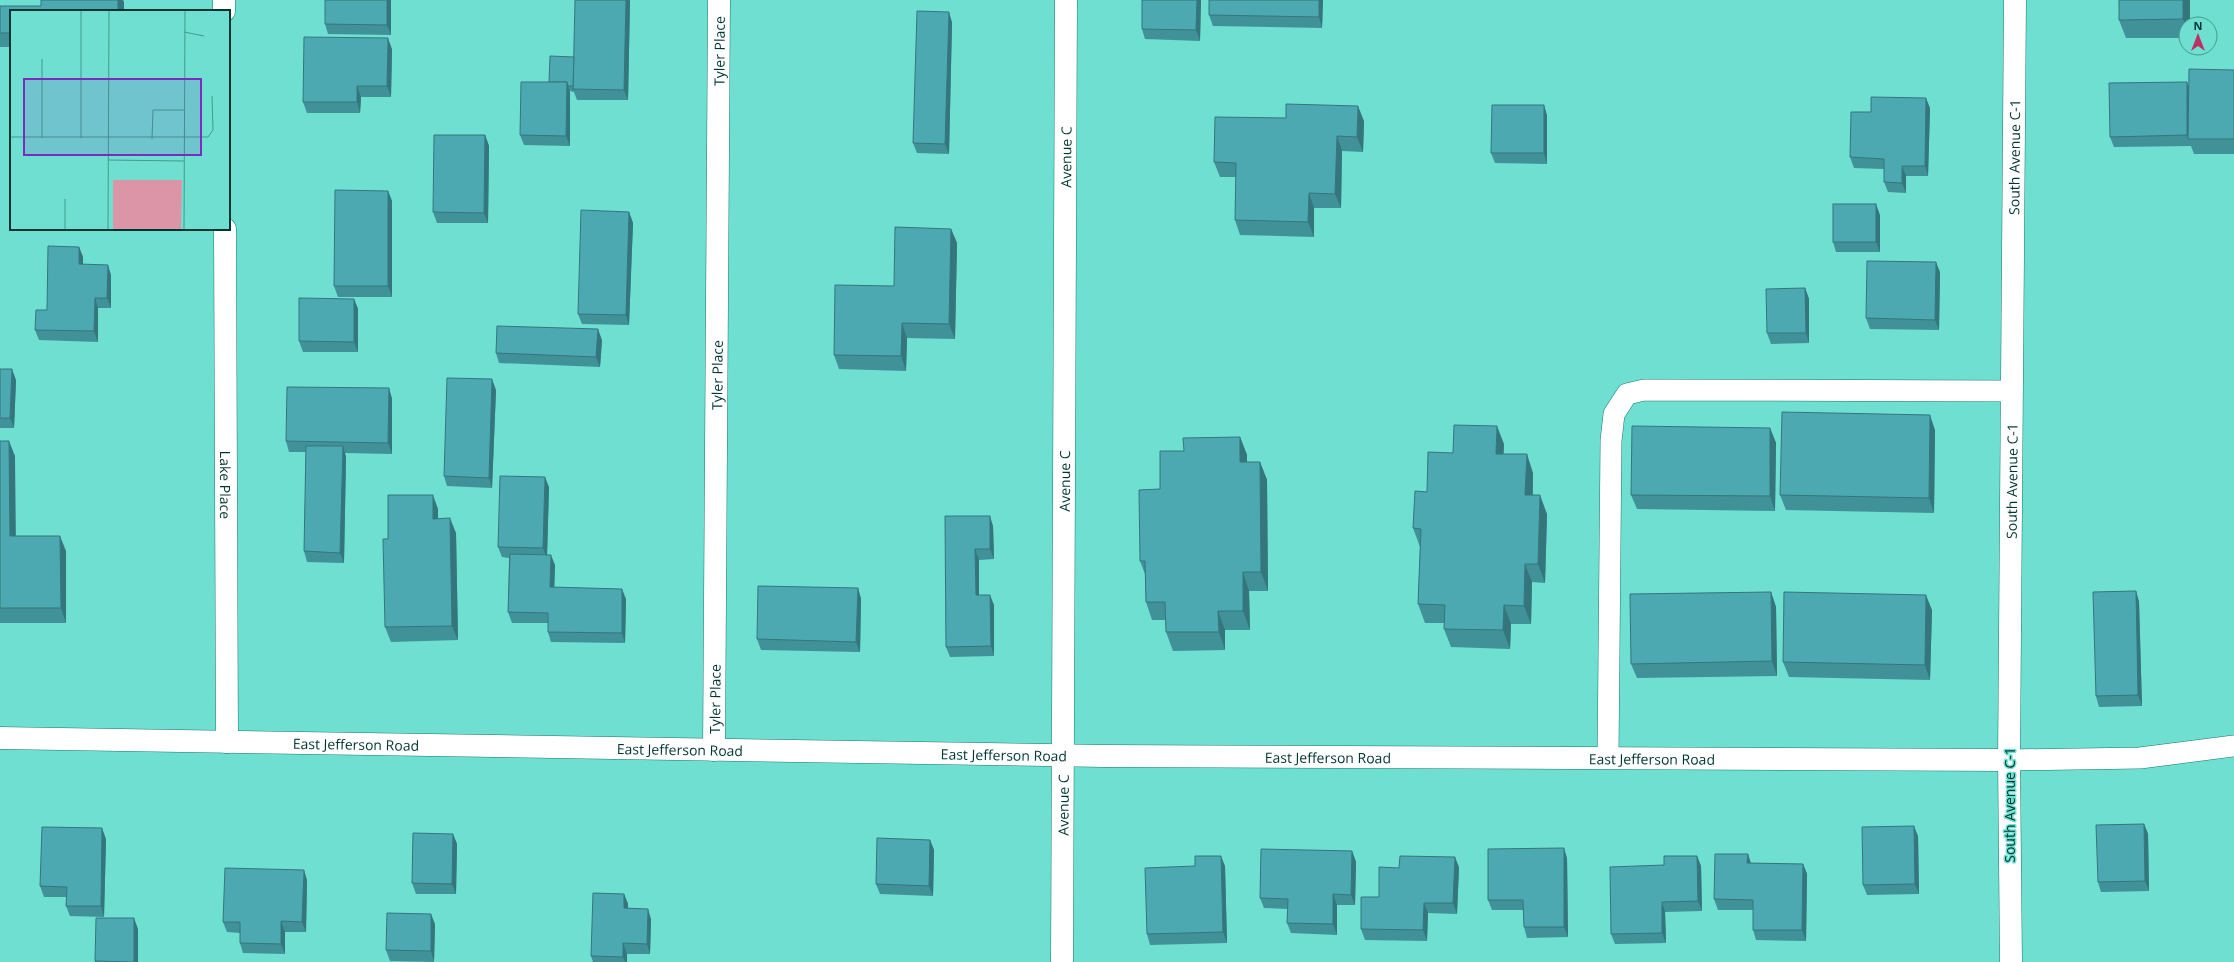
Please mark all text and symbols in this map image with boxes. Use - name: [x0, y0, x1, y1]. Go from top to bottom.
- inset map: [10, 10, 230, 230]
- street label: Tyler Place: [709, 16, 728, 86]
- north arrow: [2178, 16, 2218, 56]
- text: N: [2194, 18, 2202, 33]
- street label: South Avenue C-1: [2004, 99, 2024, 215]
- street label: Avenue C: [1056, 126, 1075, 188]
- street label: Tyler Place: [707, 340, 726, 410]
- street label: South Avenue C-1: [2001, 423, 2021, 539]
- street label: Avenue C: [1054, 450, 1074, 512]
- street label: Lake Place: [216, 451, 236, 519]
- street label: Tyler Place: [705, 664, 724, 734]
- street label: East Jefferson Road: [293, 733, 419, 754]
- street label: East Jefferson Road: [617, 739, 743, 760]
- street label: East Jefferson Road: [941, 744, 1067, 765]
- street label: East Jefferson Road: [1265, 747, 1391, 767]
- street label: South Avenue C-1: [2000, 747, 2019, 863]
- street label: East Jefferson Road: [1589, 749, 1715, 768]
- street label: Avenue C: [1053, 774, 1072, 836]

